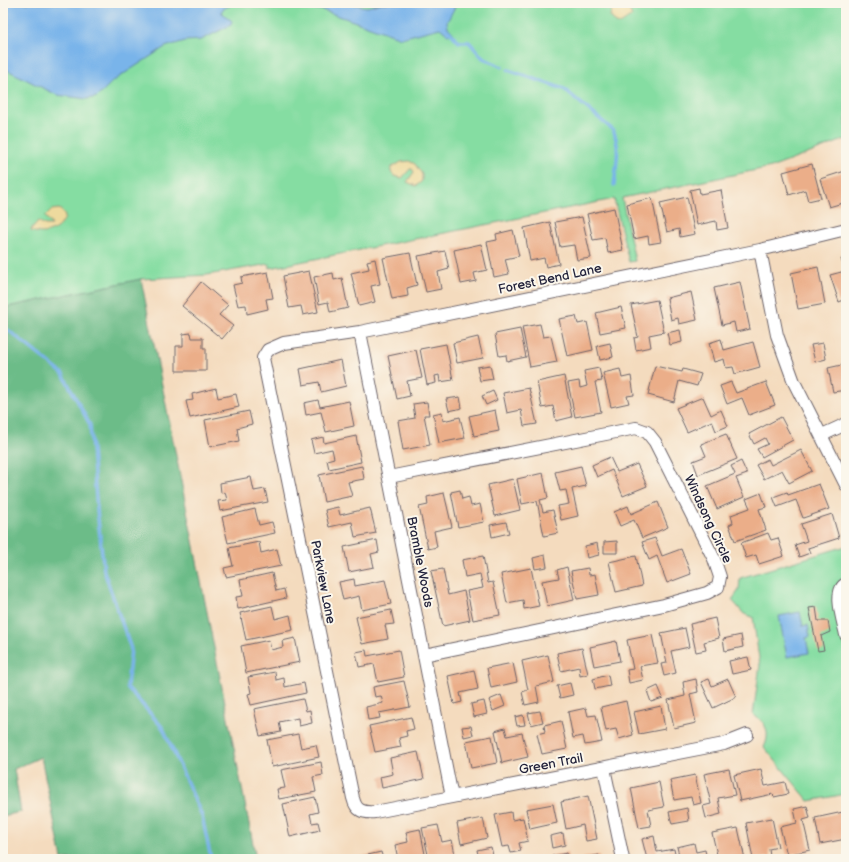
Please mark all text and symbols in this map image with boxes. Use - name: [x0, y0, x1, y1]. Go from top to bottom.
- street label: Forest Bend Lane: [497, 260, 603, 298]
- street label: Windsong Circle: [681, 472, 736, 566]
- street label: Bramble Woods: [403, 515, 437, 609]
- street label: Parkview Lane: [307, 539, 339, 625]
- street label: Green Trail: [518, 750, 585, 778]

